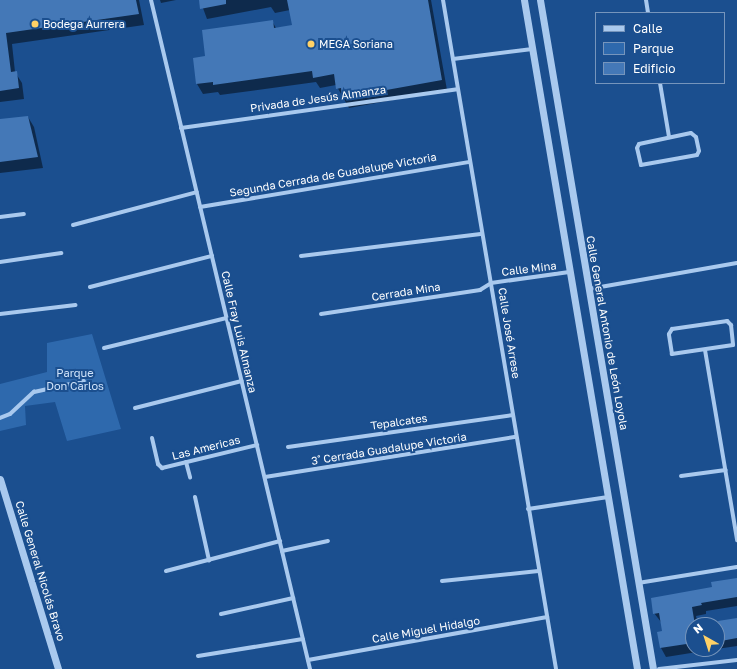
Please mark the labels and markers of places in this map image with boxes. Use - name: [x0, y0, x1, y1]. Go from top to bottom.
- place label: Bodega Aurrera: [43, 17, 125, 31]
- marker: Bodega Aurrera: [30, 19, 40, 29]
- place label: MEGA Soriana: [319, 37, 393, 51]
- marker: MEGA Soriana: [306, 39, 316, 49]

